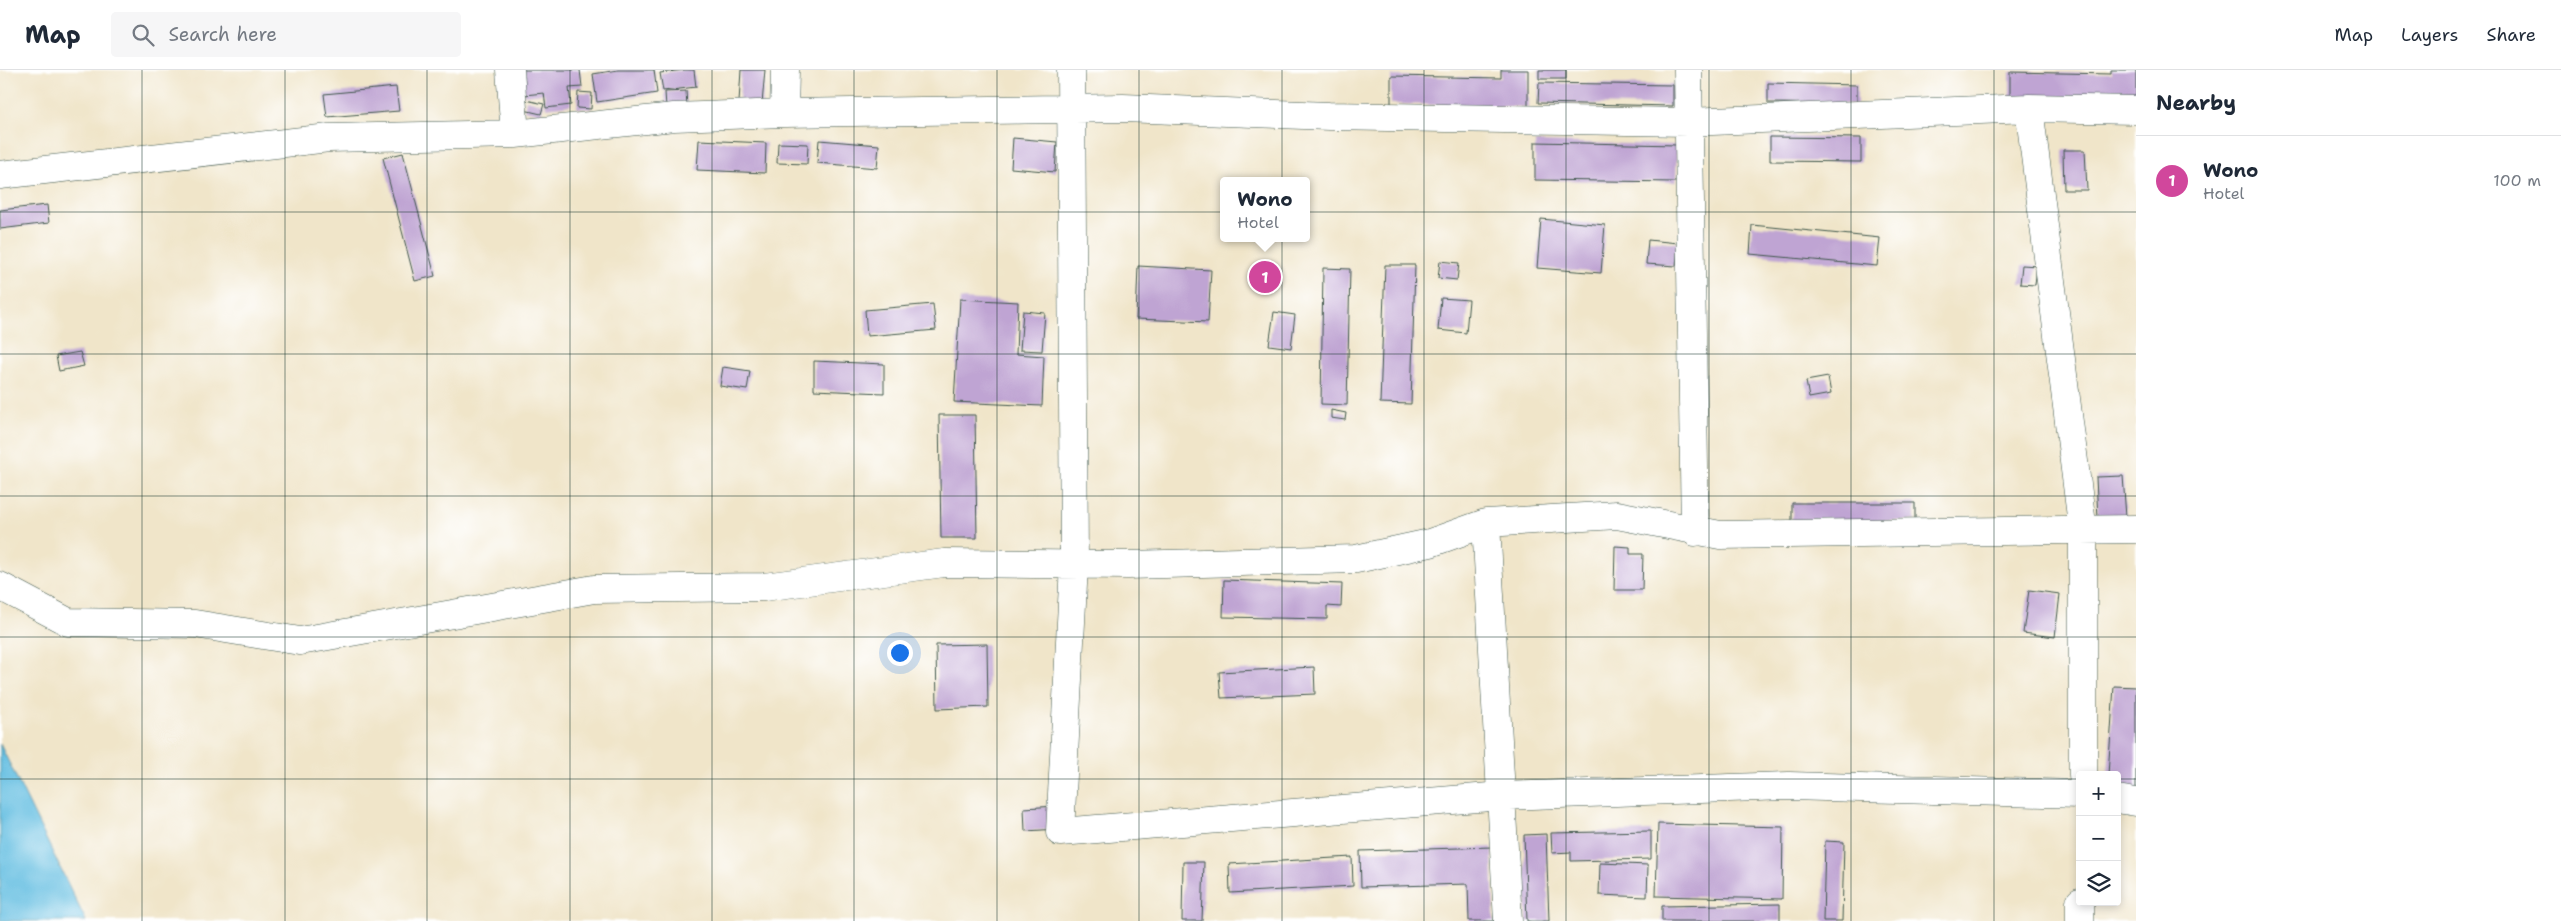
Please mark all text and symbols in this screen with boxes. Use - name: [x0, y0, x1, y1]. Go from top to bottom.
- search box: [111, 12, 461, 57]
- text: Map: [25, 19, 81, 51]
- icon: search: [129, 21, 157, 49]
- text: Search here: [169, 22, 277, 47]
- text: Map: [2335, 23, 2373, 47]
- text: Layers: [2401, 23, 2458, 47]
- text: Share: [2486, 23, 2536, 47]
- text: Nearby: [2156, 89, 2236, 117]
- text: Wono: [2203, 158, 2258, 183]
- text: 1: [2168, 170, 2176, 191]
- text: 100 m: [2493, 170, 2541, 191]
- popup: [1220, 177, 1310, 242]
- text: Hotel: [2203, 183, 2244, 204]
- text: Wono: [1237, 187, 1293, 212]
- text: Hotel: [1237, 212, 1279, 233]
- pin: 1: [1249, 258, 1281, 296]
- your location: [887, 640, 913, 666]
- map controls: [2076, 771, 2121, 906]
- button: +: [2076, 771, 2121, 816]
- button: −: [2076, 816, 2121, 861]
- button: layers: [2076, 861, 2121, 906]

